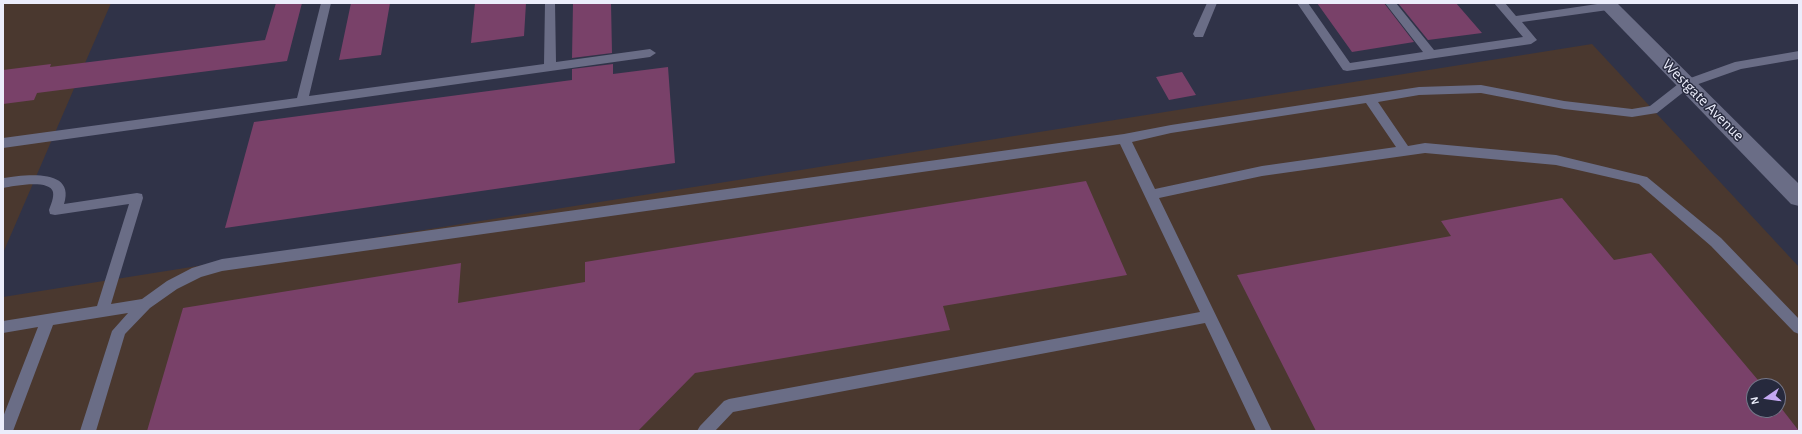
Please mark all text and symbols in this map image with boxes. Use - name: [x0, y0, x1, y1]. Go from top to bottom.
- street label: Westgate Avenue: [1658, 55, 1748, 145]
- north arrow: [1746, 378, 1786, 418]
- text: N: [1749, 396, 1761, 406]

